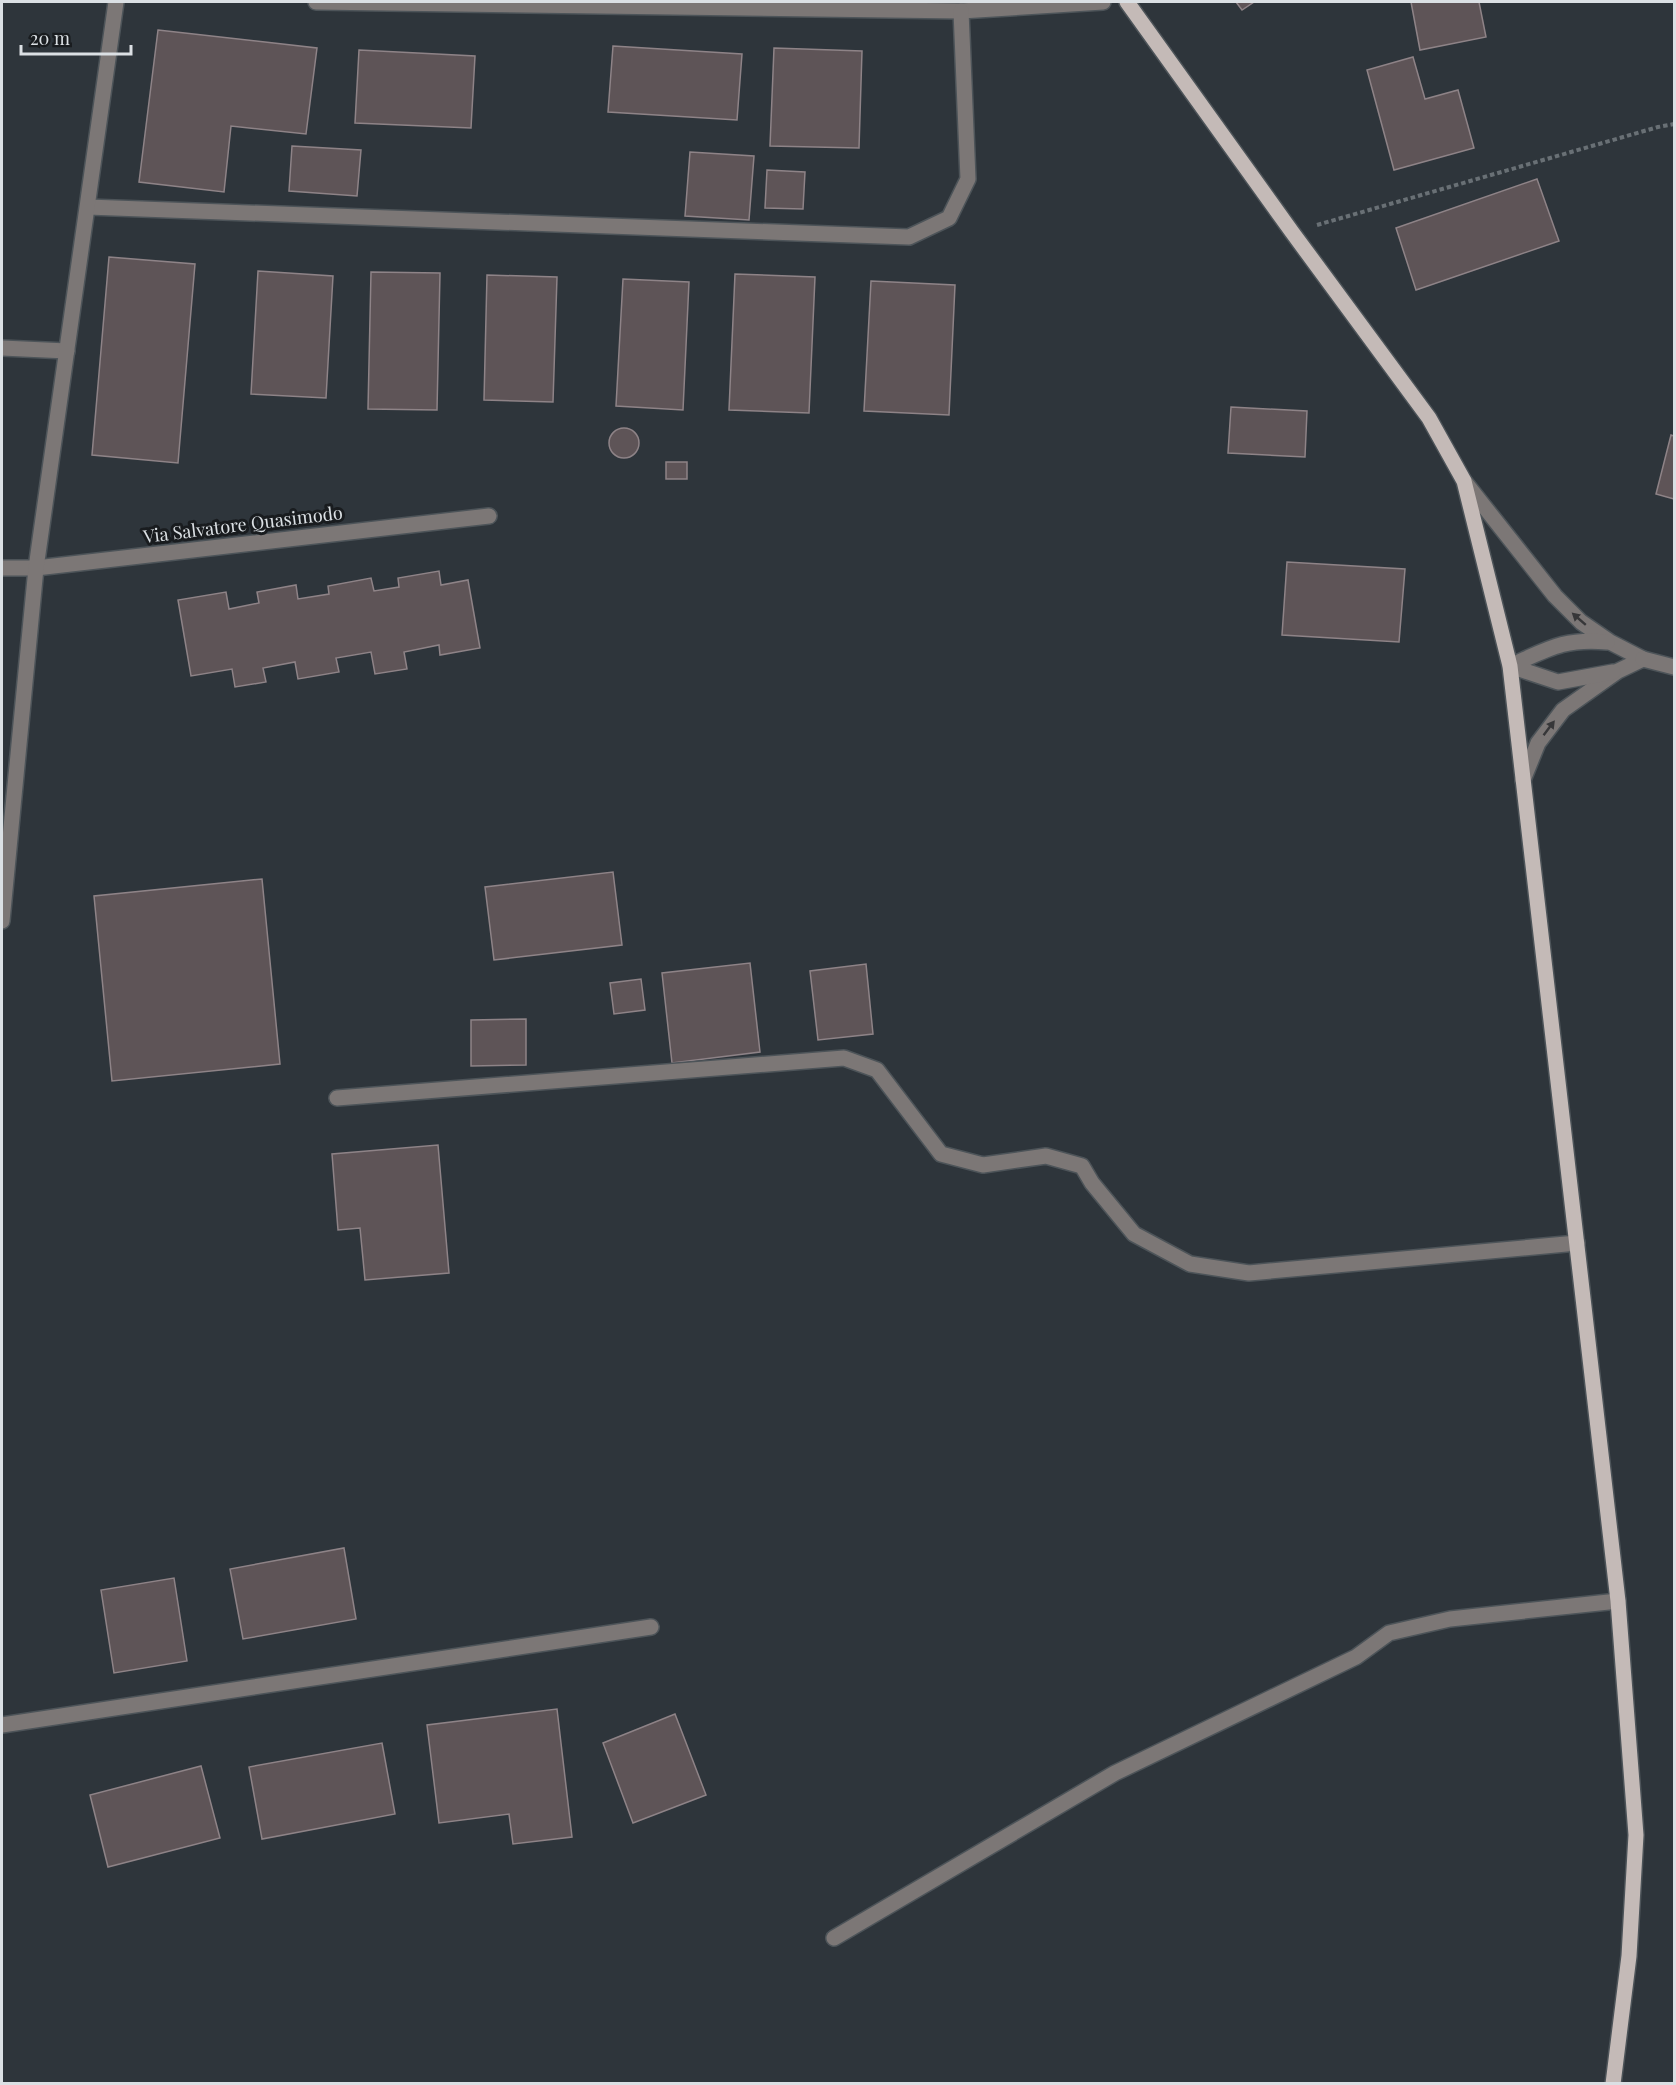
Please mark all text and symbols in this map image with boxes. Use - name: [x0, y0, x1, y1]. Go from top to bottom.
- scale bar: [21, 18, 130, 56]
- text: 20 m: [30, 26, 70, 50]
- street label: Via Salvatore Quasimodo: [141, 500, 344, 548]
- one-way arrow: [1572, 613, 1587, 626]
- one-way arrow: [1543, 721, 1555, 737]

